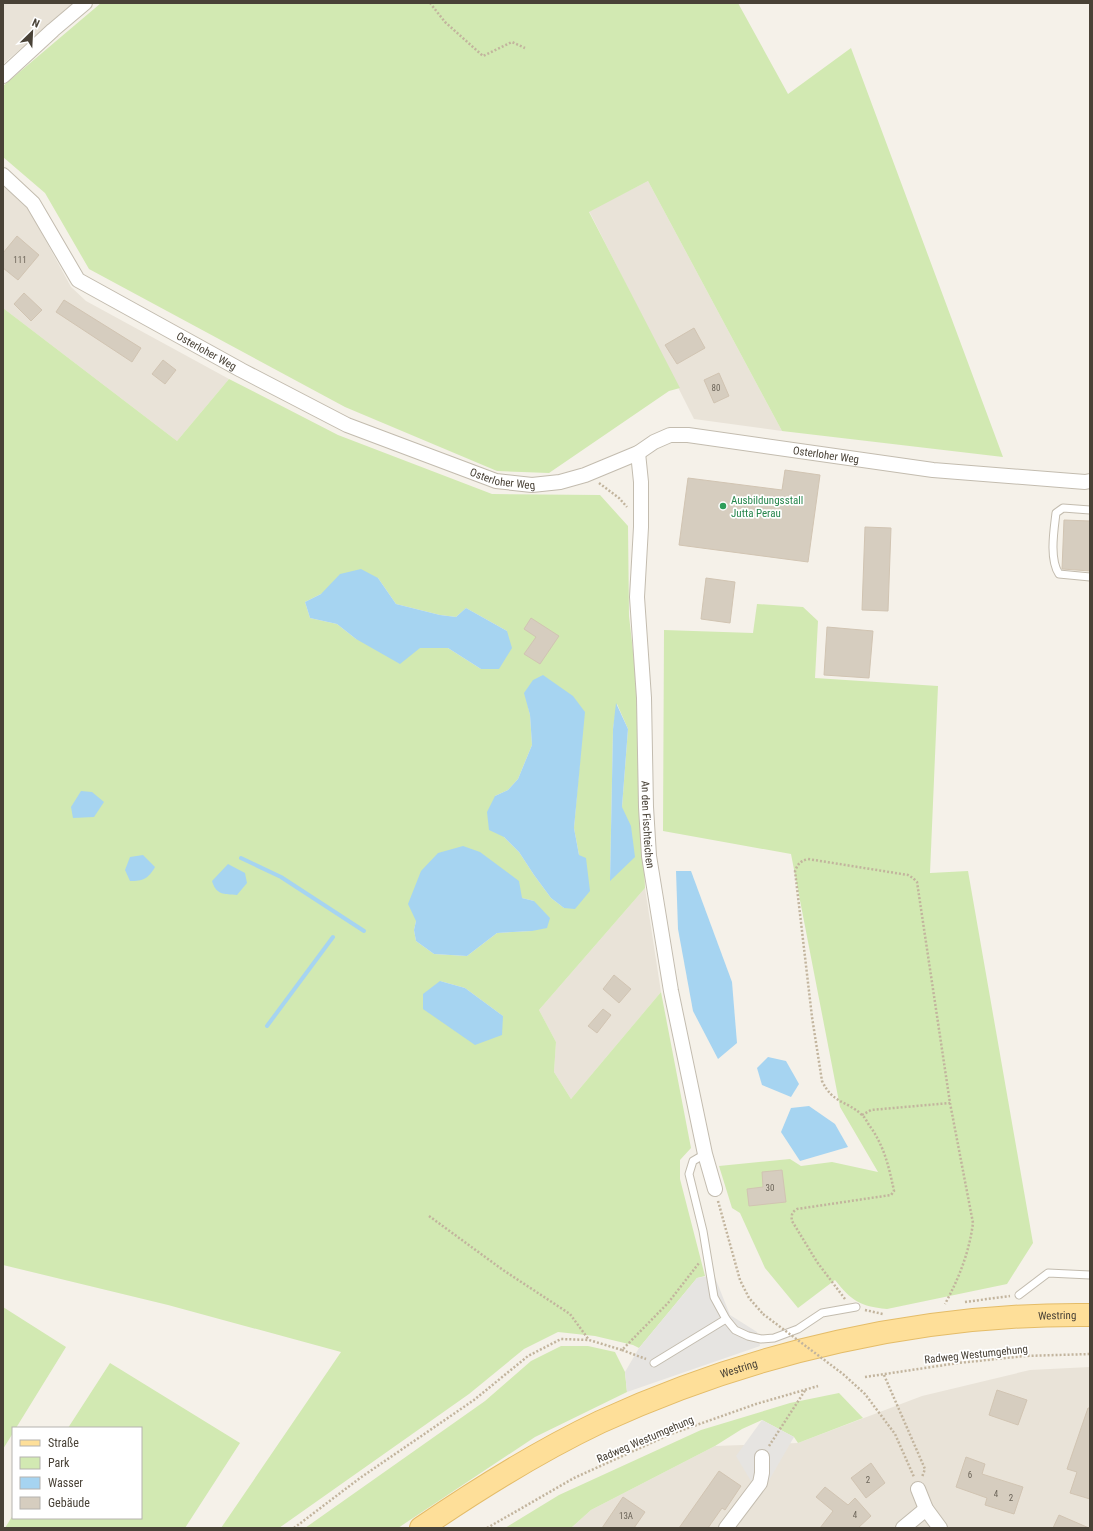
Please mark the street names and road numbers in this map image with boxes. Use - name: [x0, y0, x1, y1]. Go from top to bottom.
- street label: Osterloher Weg: [174, 330, 239, 373]
- street label: Osterloher Weg: [792, 444, 860, 466]
- street label: Osterloher Weg: [468, 466, 536, 492]
- street label: An den Fischteichen: [639, 780, 657, 869]
- street label: Westring: [1038, 1309, 1076, 1323]
- street label: Radweg Westumgehung: [924, 1343, 1028, 1366]
- street label: Westring: [719, 1357, 759, 1381]
- street label: Radweg Westumgehung: [595, 1413, 696, 1466]

